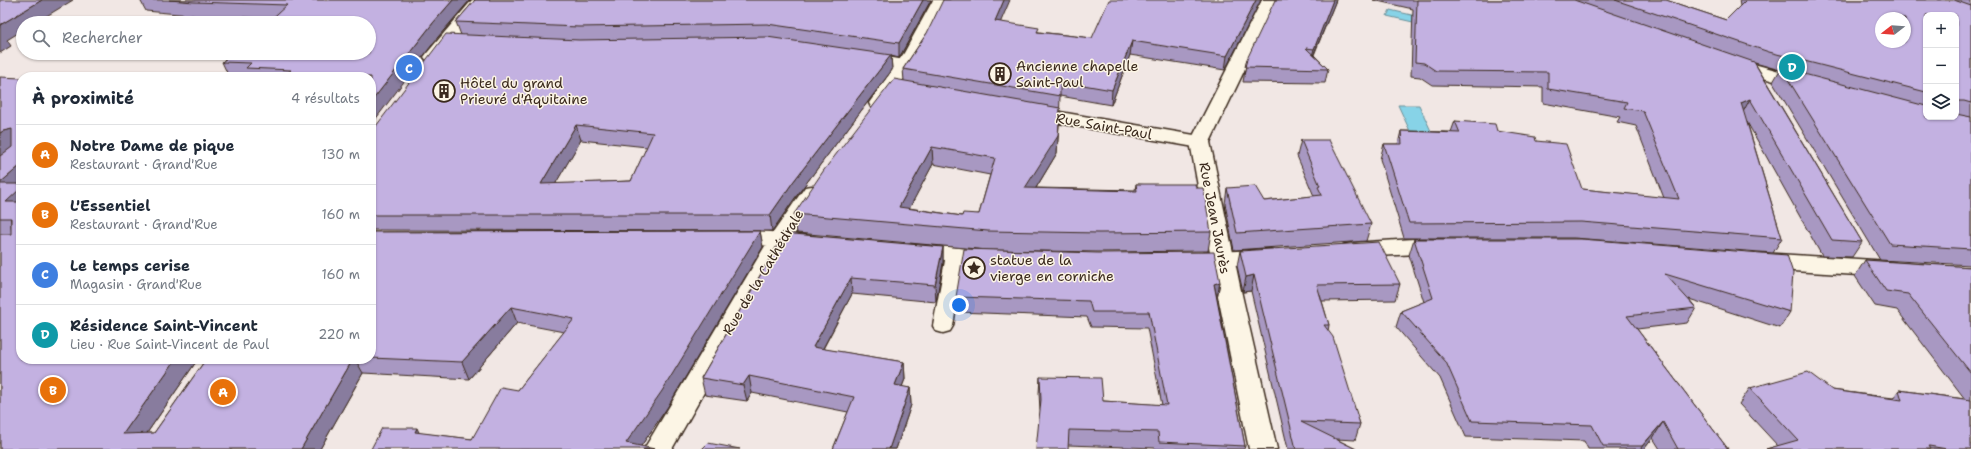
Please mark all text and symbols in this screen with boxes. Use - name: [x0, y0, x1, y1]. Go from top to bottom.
- north arrow: [1875, 12, 1911, 48]
- map controls: [1923, 12, 1959, 120]
- button: +: [1923, 12, 1959, 48]
- search box: [16, 16, 376, 60]
- icon: search: [30, 27, 52, 49]
- text: Rechercher: [62, 28, 143, 48]
- button: −: [1923, 48, 1959, 84]
- pin: D: [1779, 52, 1805, 82]
- pin: C: [396, 53, 422, 83]
- place label: Ancienne chapelle Saint-Paul: [1016, 57, 1139, 91]
- building icon: Ancienne chapelle Saint-Paul: [987, 61, 1013, 87]
- place label: Hôtel du grand Prieuré d'Aquitaine: [460, 74, 588, 108]
- building icon: Hôtel du grand Prieuré d'Aquitaine: [431, 78, 457, 104]
- button: layers: [1923, 84, 1959, 120]
- text: À proximité: [32, 87, 134, 109]
- text: 4 résultats: [291, 90, 360, 107]
- street label: Rue Saint-Paul: [1054, 109, 1154, 143]
- text: Notre Dame de pique: [70, 136, 235, 156]
- text: A: [40, 146, 50, 163]
- text: 130 m: [322, 146, 360, 163]
- text: Restaurant · Grand'Rue: [70, 156, 218, 173]
- street label: Rue Jean Jaurès: [1195, 161, 1235, 275]
- text: L'Essentiel: [70, 196, 150, 216]
- text: B: [41, 206, 49, 223]
- text: 160 m: [322, 206, 360, 223]
- street label: Rue de la Cathédrale: [718, 206, 808, 338]
- text: Restaurant · Grand'Rue: [70, 216, 218, 233]
- place label: statue de la vierge en corniche: [990, 251, 1114, 285]
- place icon: statue de la vierge en corniche: [961, 255, 987, 281]
- text: Le temps cerise: [70, 256, 190, 276]
- text: C: [41, 266, 49, 283]
- text: 160 m: [322, 266, 360, 283]
- text: Magasin · Grand'Rue: [70, 276, 202, 293]
- your location: [949, 295, 969, 315]
- text: Résidence Saint-Vincent: [70, 316, 258, 336]
- text: D: [40, 326, 50, 343]
- text: 220 m: [318, 326, 360, 343]
- text: Lieu · Rue Saint-Vincent de Paul: [70, 336, 269, 353]
- pin: B: [40, 375, 66, 405]
- pin: A: [210, 377, 236, 407]

